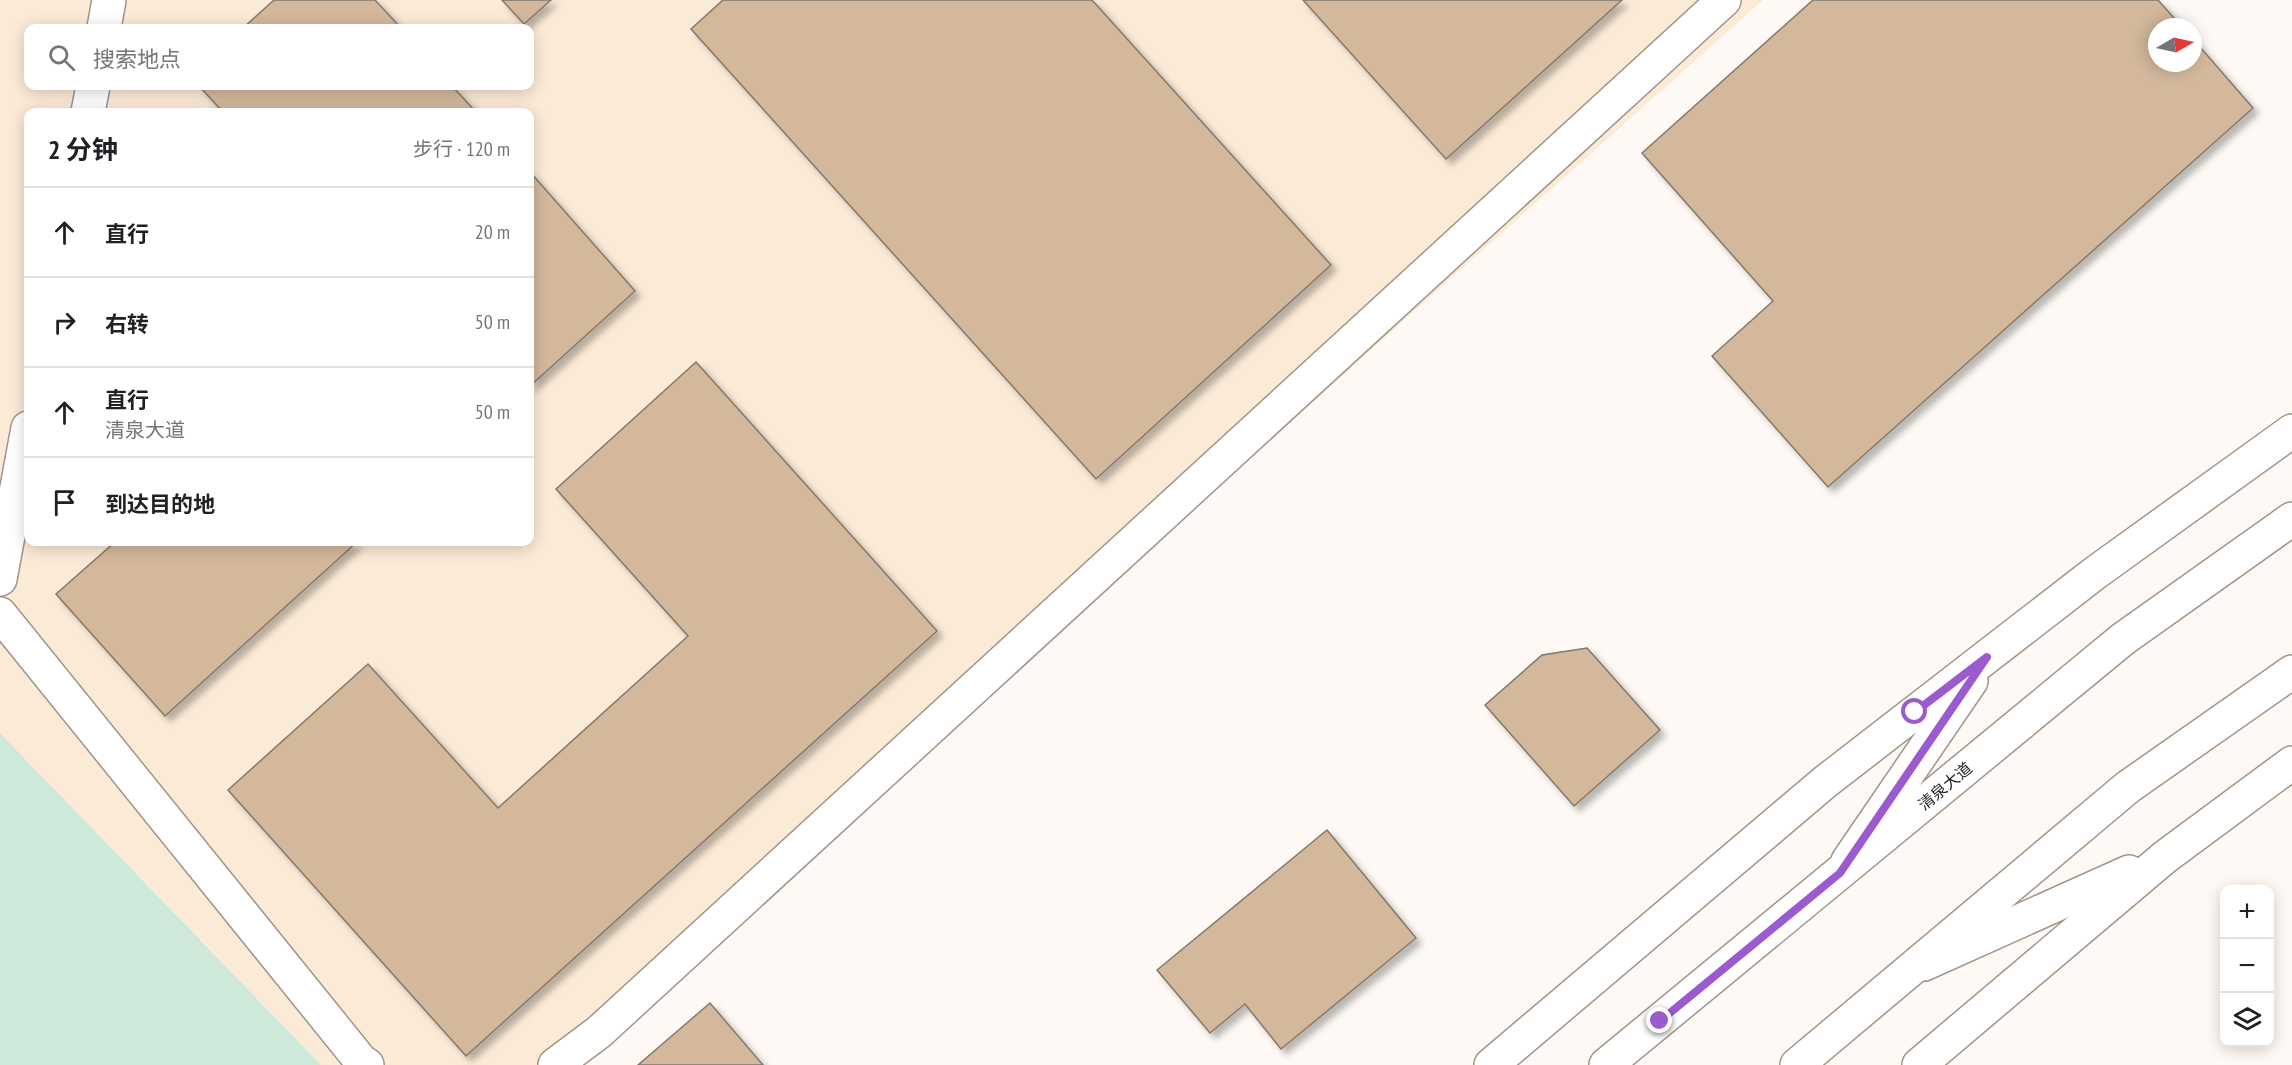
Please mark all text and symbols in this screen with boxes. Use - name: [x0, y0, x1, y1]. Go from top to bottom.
- north arrow: [2148, 18, 2202, 72]
- search box: [24, 24, 534, 90]
- icon: search: [45, 41, 78, 74]
- text: 搜索地点: [93, 45, 181, 73]
- text: 2 分钟: [48, 133, 118, 166]
- text: 步行 · 120 m: [413, 136, 510, 162]
- icon: ahead: [48, 216, 81, 249]
- text: 20 m: [475, 219, 510, 245]
- text: 直行: [105, 220, 149, 248]
- icon: right: [48, 306, 81, 339]
- text: 50 m: [475, 309, 510, 335]
- text: 右转: [105, 310, 149, 338]
- text: 直行: [105, 386, 149, 414]
- icon: ahead: [48, 396, 81, 429]
- text: 50 m: [475, 399, 510, 425]
- text: 清泉大道: [105, 417, 185, 443]
- icon: arrive: [48, 486, 81, 519]
- text: 到达目的地: [105, 490, 215, 518]
- route start: [1901, 698, 1927, 724]
- street label: 清泉大道: [1914, 758, 1976, 814]
- map controls: [2220, 885, 2274, 1047]
- button: +: [2220, 885, 2274, 939]
- button: −: [2220, 939, 2274, 993]
- button: layers: [2220, 993, 2274, 1047]
- route end: [1646, 1007, 1672, 1033]

